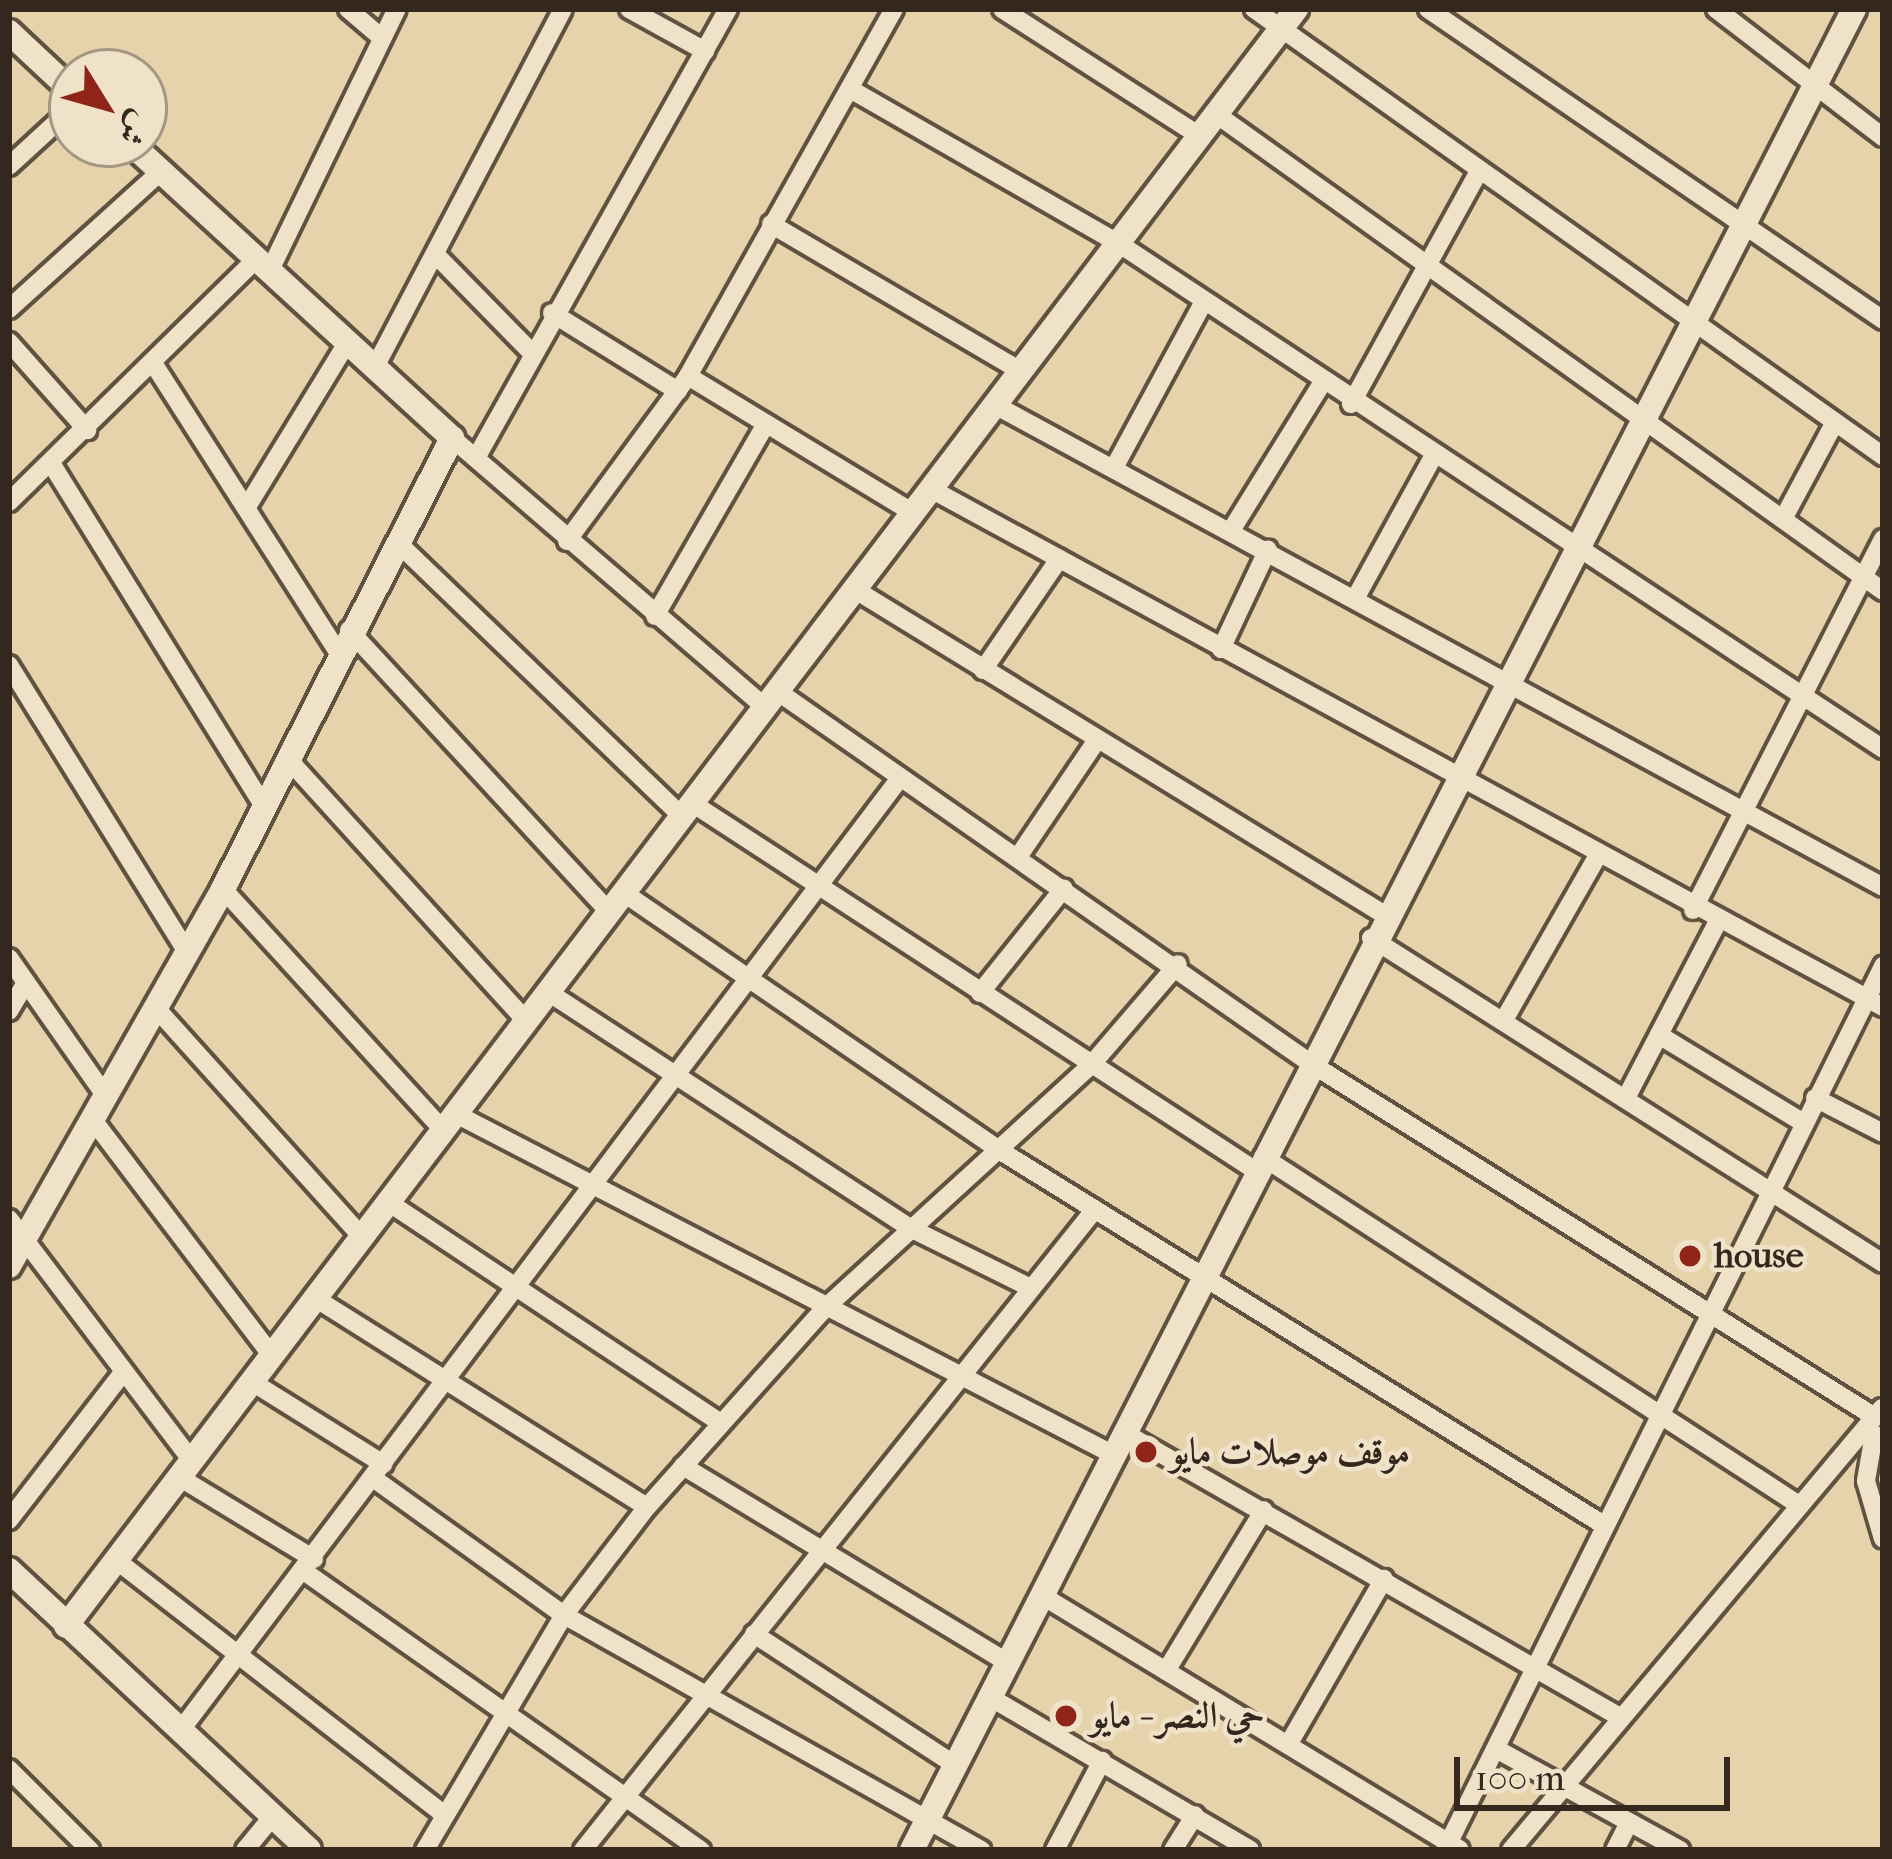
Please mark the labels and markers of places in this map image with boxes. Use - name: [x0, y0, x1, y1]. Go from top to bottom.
- place label: house: [1714, 1234, 1803, 1278]
- marker: house: [1677, 1243, 1703, 1269]
- place label: موقف موصلات مايو: [1170, 1430, 1410, 1474]
- marker: موقف موصلات مايو: [1133, 1439, 1159, 1465]
- place label: حي النصر - مايو: [1090, 1694, 1264, 1738]
- marker: حي النصر - مايو: [1053, 1703, 1079, 1729]

